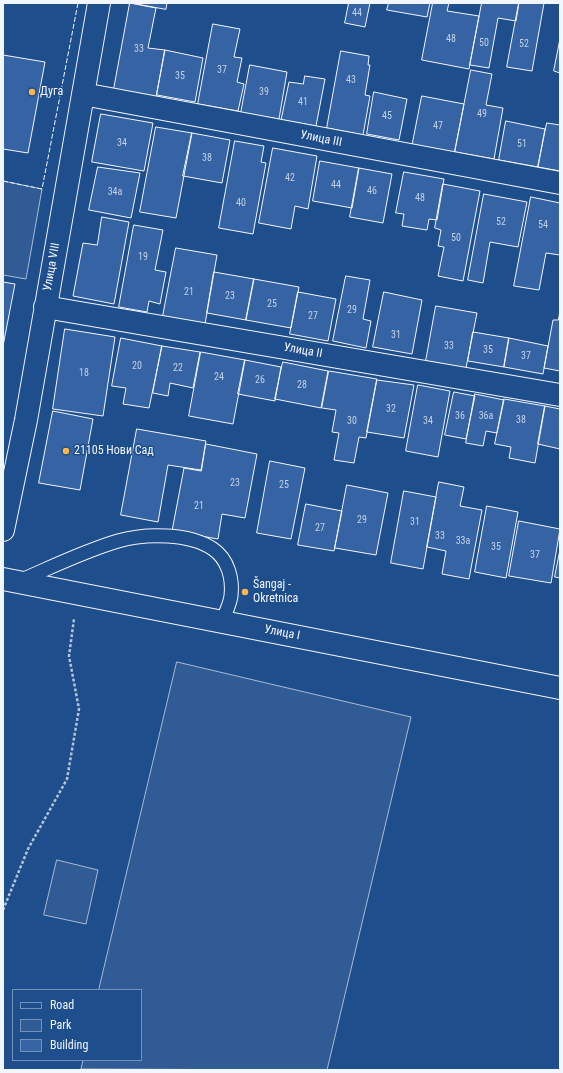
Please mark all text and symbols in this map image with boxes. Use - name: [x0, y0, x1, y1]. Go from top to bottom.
- house number: 44: [352, 7, 362, 19]
- house number: 48: [446, 33, 456, 45]
- house number: 50: [479, 37, 489, 49]
- house number: 52: [519, 38, 529, 50]
- house number: 33: [134, 43, 144, 55]
- house number: 37: [217, 64, 227, 76]
- house number: 35: [175, 70, 185, 82]
- house number: 43: [346, 74, 356, 86]
- place label: Дуга: [40, 85, 63, 99]
- house number: 39: [259, 86, 269, 98]
- marker: Дуга: [27, 87, 37, 97]
- house number: 41: [298, 96, 308, 108]
- house number: 49: [477, 108, 487, 120]
- house number: 45: [382, 110, 392, 122]
- house number: 47: [433, 120, 443, 132]
- street label: Улица III: [299, 128, 343, 150]
- house number: 34: [117, 137, 127, 149]
- house number: 51: [517, 138, 527, 150]
- house number: 38: [202, 152, 212, 164]
- house number: 42: [285, 172, 295, 184]
- house number: 44: [331, 179, 341, 191]
- house number: 46: [367, 185, 377, 197]
- house number: 34a: [108, 186, 122, 198]
- house number: 48: [415, 192, 425, 204]
- house number: 40: [236, 197, 246, 209]
- house number: 52: [496, 216, 506, 228]
- house number: 54: [538, 219, 548, 231]
- house number: 50: [451, 232, 461, 244]
- street label: Улица VIII: [41, 242, 63, 292]
- house number: 19: [138, 251, 148, 263]
- house number: 21: [184, 286, 194, 298]
- house number: 23: [225, 290, 235, 302]
- house number: 25: [267, 298, 277, 310]
- house number: 29: [347, 304, 357, 316]
- house number: 27: [308, 310, 318, 322]
- house number: 31: [391, 329, 401, 341]
- house number: 33: [444, 340, 454, 352]
- street label: Улица II: [282, 341, 324, 361]
- house number: 35: [483, 344, 493, 356]
- house number: 37: [521, 350, 531, 362]
- house number: 20: [132, 360, 142, 372]
- house number: 22: [173, 362, 183, 374]
- house number: 18: [79, 367, 89, 379]
- house number: 24: [214, 371, 224, 383]
- house number: 26: [255, 374, 265, 386]
- house number: 28: [297, 379, 307, 391]
- house number: 32: [386, 403, 396, 415]
- house number: 36: [455, 410, 465, 422]
- house number: 36a: [479, 410, 493, 422]
- house number: 38: [516, 414, 526, 426]
- house number: 30: [347, 415, 357, 427]
- house number: 34: [423, 415, 433, 427]
- place label: 21105 Нови Сад: [74, 444, 154, 458]
- marker: 21105 Нови Сад: [61, 446, 71, 456]
- house number: 23: [230, 477, 240, 489]
- house number: 25: [279, 479, 289, 491]
- house number: 21: [194, 500, 204, 512]
- house number: 29: [357, 514, 367, 526]
- house number: 31: [410, 516, 420, 528]
- house number: 27: [315, 522, 325, 534]
- house number: 33: [435, 530, 445, 542]
- house number: 33a: [456, 535, 470, 547]
- house number: 35: [491, 541, 501, 553]
- house number: 37: [530, 549, 540, 561]
- place label: Šangaj - Okretnica: [253, 578, 298, 606]
- marker: Šangaj - Okretnica: [240, 587, 250, 597]
- street label: Улица I: [263, 622, 301, 644]
- legend: [12, 989, 142, 1061]
- text: Road: [50, 998, 74, 1012]
- text: Park: [50, 1018, 71, 1032]
- text: Building: [50, 1038, 88, 1052]

